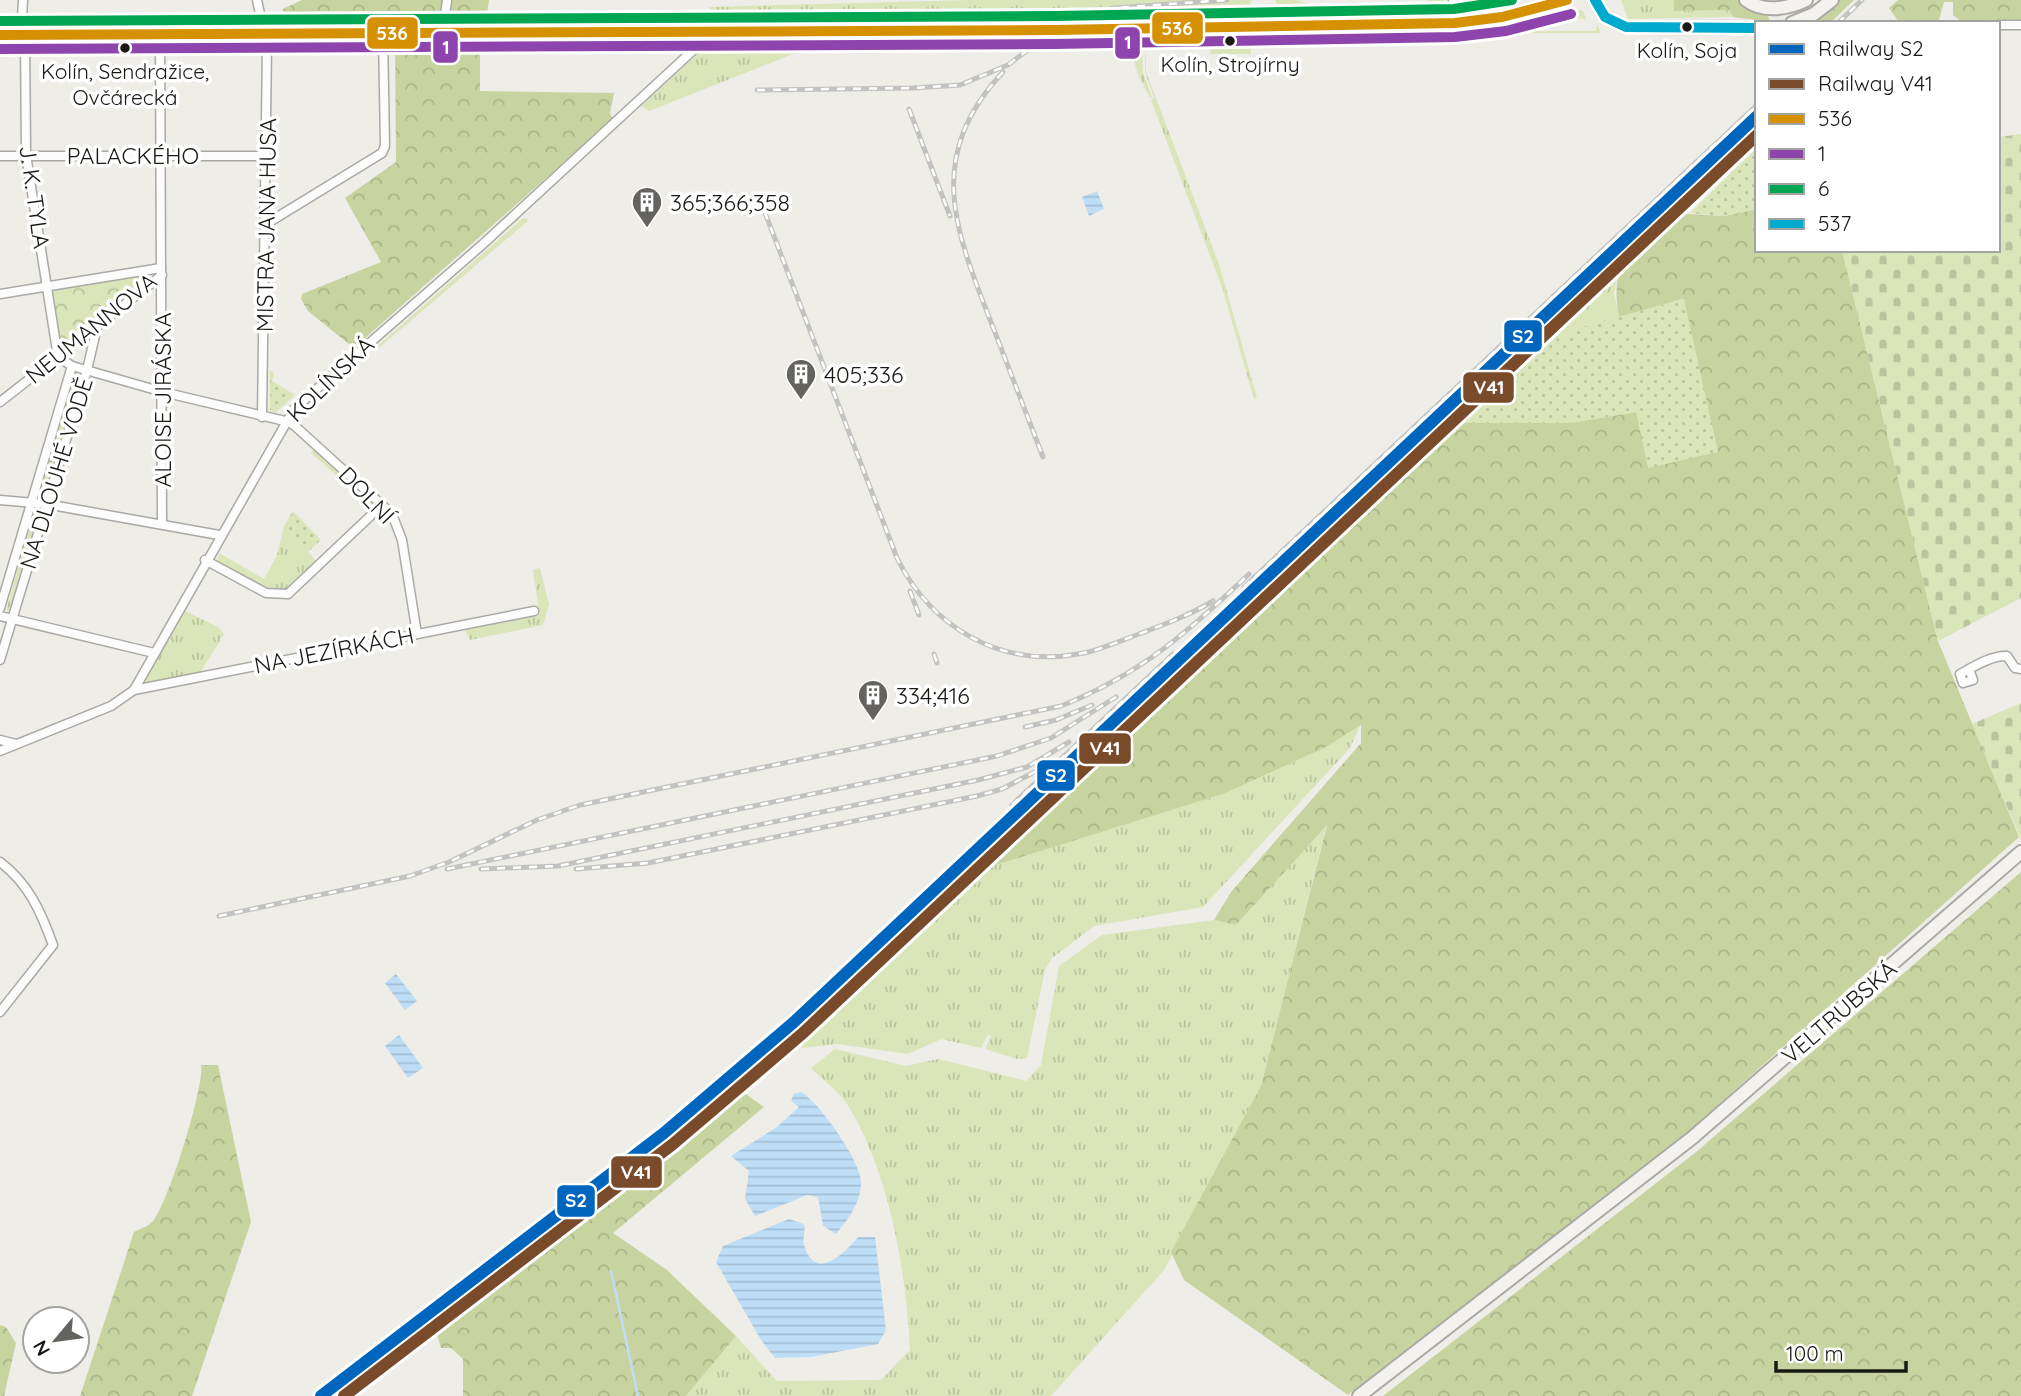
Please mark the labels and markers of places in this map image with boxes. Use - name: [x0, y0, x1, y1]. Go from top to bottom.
- marker: Kolín, Soja: [1680, 20, 1694, 34]
- marker: Kolín, Strojírny: [1223, 34, 1237, 48]
- place label: Kolín, Soja: [1637, 37, 1737, 63]
- marker: Kolín, Sendražice, Ovčárecká: [118, 41, 132, 55]
- place label: Kolín, Strojírny: [1160, 51, 1300, 77]
- place label: Kolín, Sendražice, Ovčárecká: [41, 58, 209, 110]
- building icon: 365;366;358: [630, 185, 664, 229]
- place label: 365;366;358: [670, 188, 790, 217]
- building icon: 405;336: [784, 357, 818, 401]
- place label: 405;336: [824, 360, 903, 389]
- building icon: 334;416: [856, 678, 890, 722]
- place label: 334;416: [896, 681, 970, 710]

